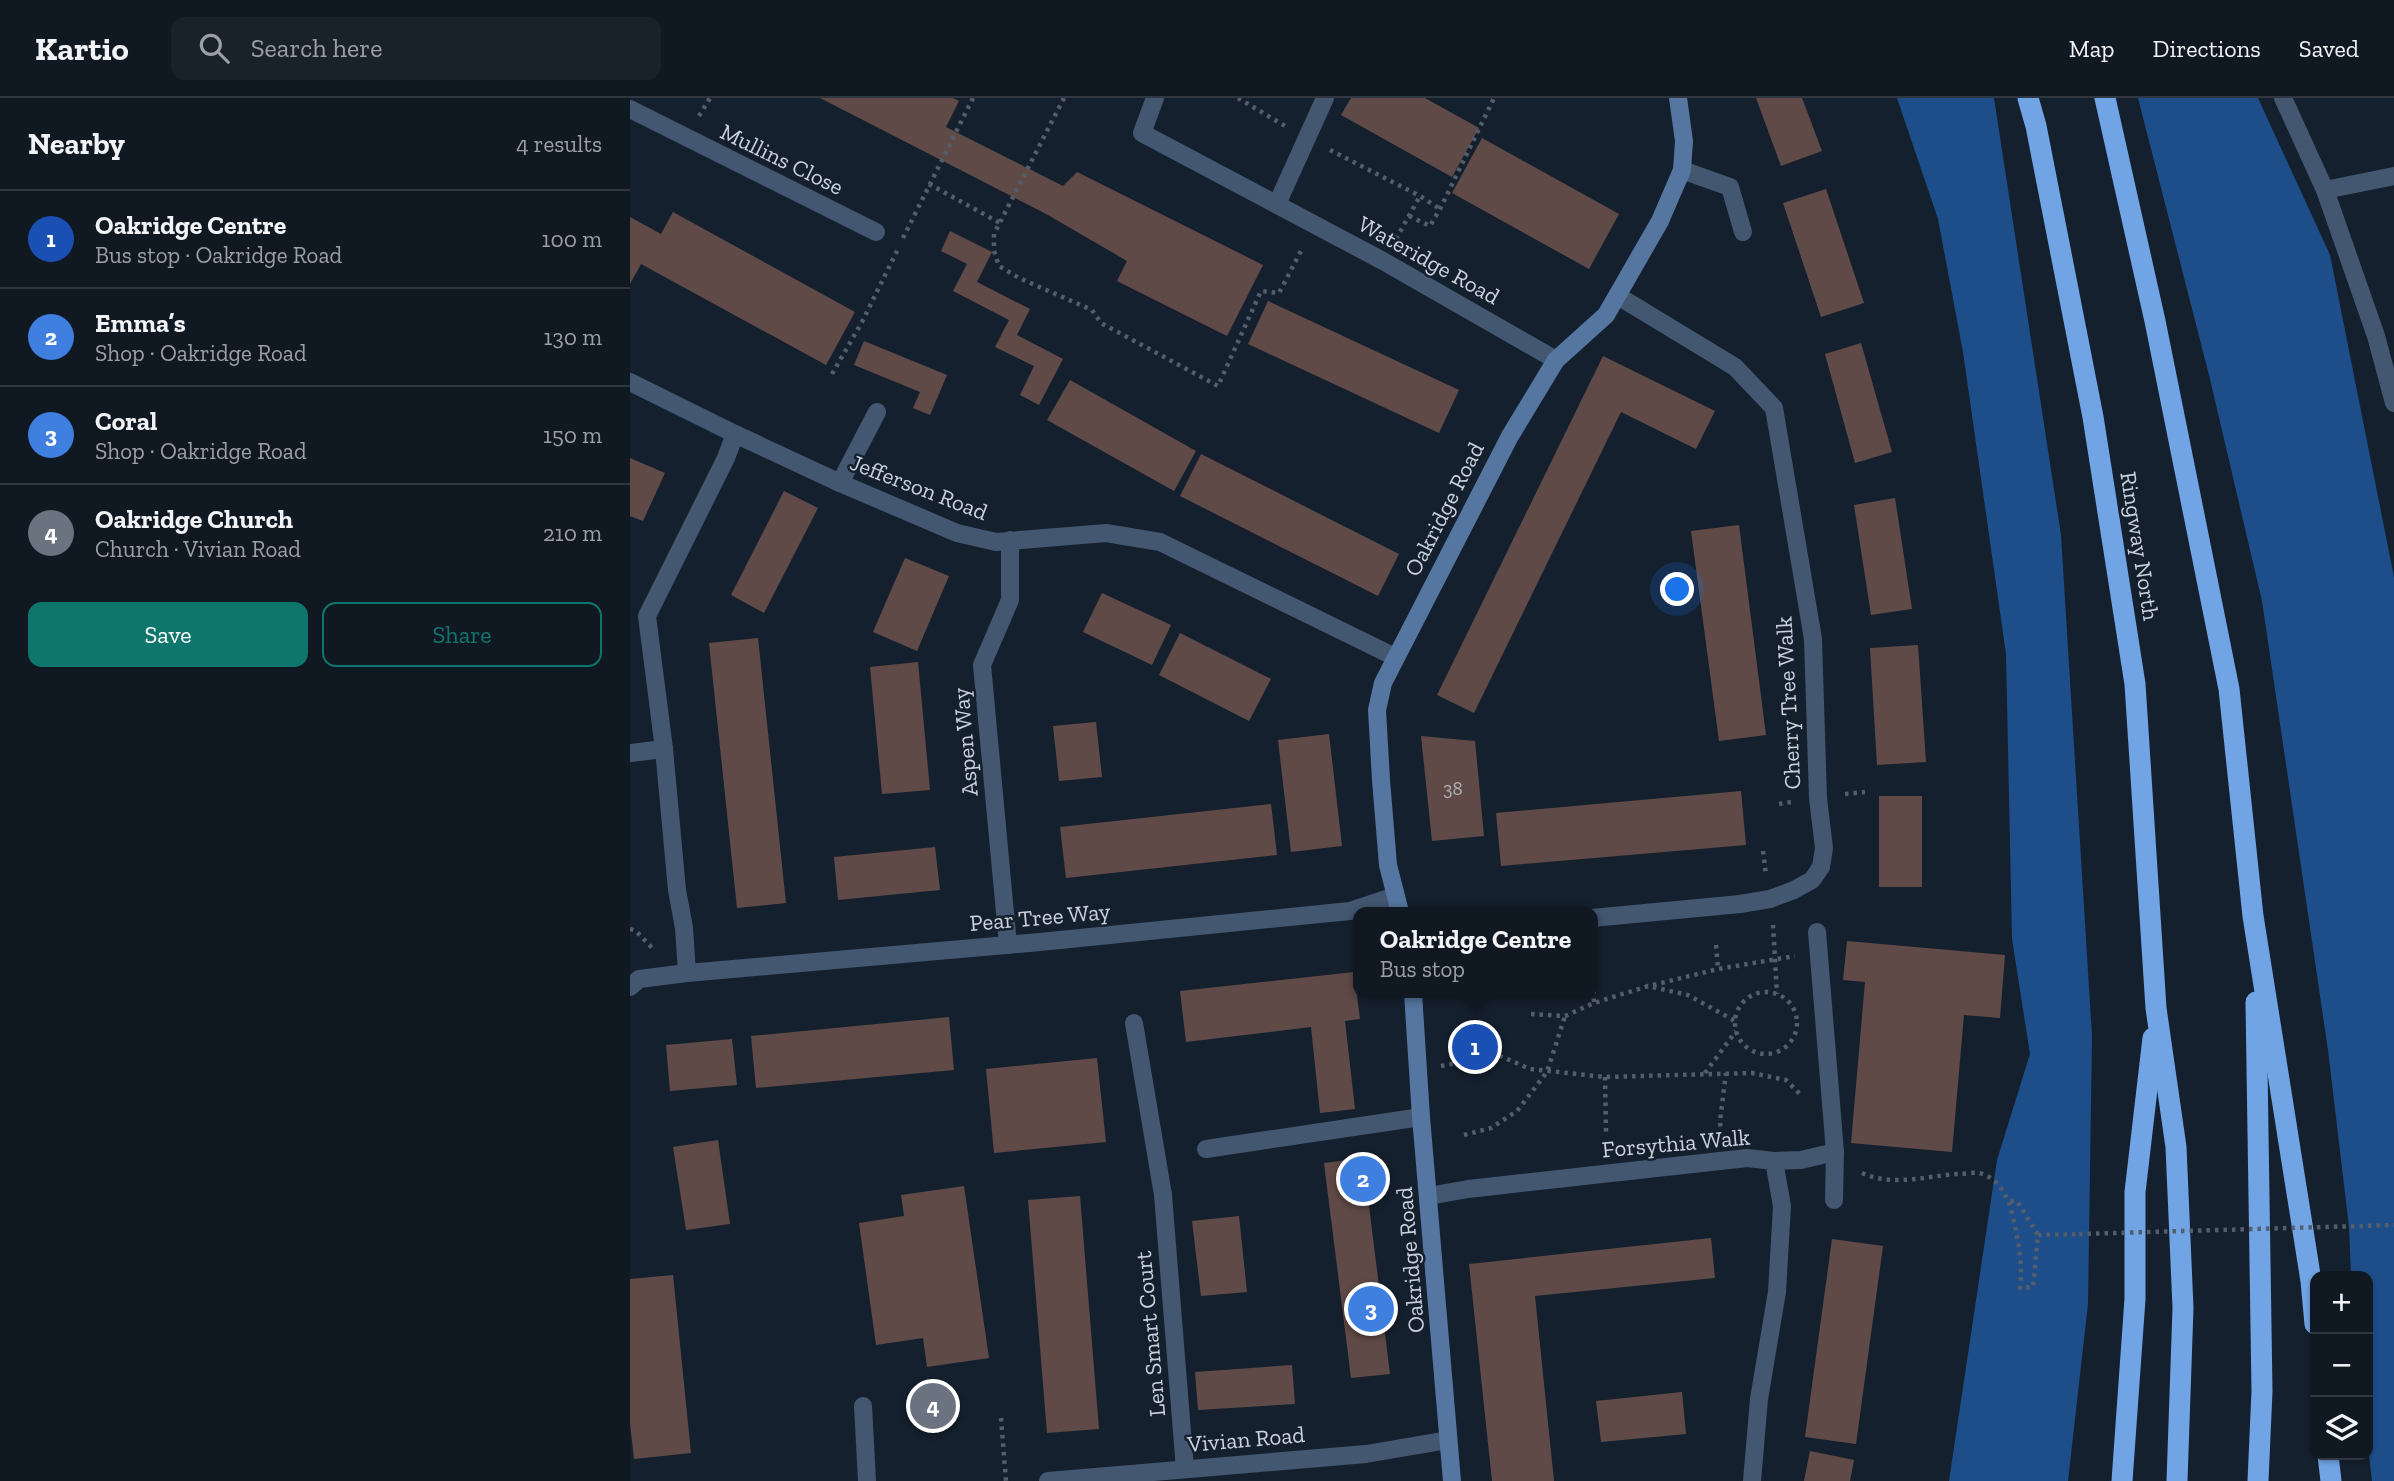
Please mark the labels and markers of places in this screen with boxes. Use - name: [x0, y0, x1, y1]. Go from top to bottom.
- pin: 1: [1452, 1021, 1498, 1073]
- pin: 2: [1340, 1153, 1386, 1205]
- pin: 3: [1348, 1283, 1394, 1335]
- pin: 4: [910, 1380, 956, 1432]

